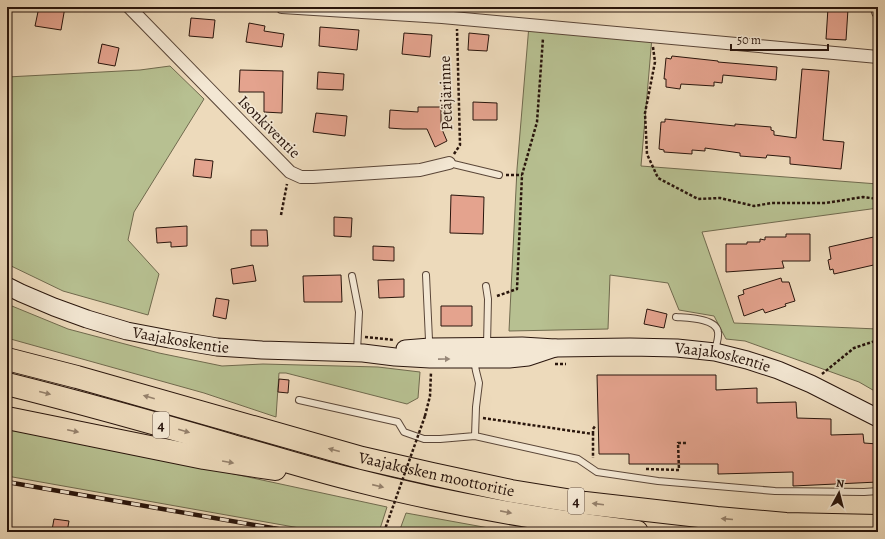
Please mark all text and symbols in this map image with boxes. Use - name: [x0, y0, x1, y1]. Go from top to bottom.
- scale bar: [731, 26, 828, 52]
- text: 50 m: [737, 32, 761, 48]
- street label: Petäjärinne: [434, 55, 458, 131]
- street label: Isonkiventie: [233, 91, 305, 163]
- street label: Vaajakoskentie: [130, 321, 230, 359]
- street label: Vaajakoskentie: [673, 337, 774, 378]
- one-way arrow: [438, 356, 451, 362]
- one-way arrow: [39, 391, 51, 397]
- one-way arrow: [142, 394, 154, 400]
- road number: 4: [153, 412, 169, 438]
- one-way arrow: [66, 428, 79, 434]
- one-way arrow: [177, 429, 190, 435]
- street label: Vaajakosken moottoritie: [356, 446, 517, 502]
- one-way arrow: [327, 447, 339, 453]
- one-way arrow: [221, 459, 234, 465]
- north arrow: [819, 473, 859, 513]
- text: N: [835, 476, 845, 492]
- one-way arrow: [372, 483, 385, 489]
- road number: 4: [568, 488, 584, 514]
- one-way arrow: [592, 501, 604, 507]
- one-way arrow: [500, 510, 512, 516]
- one-way arrow: [721, 516, 733, 522]

